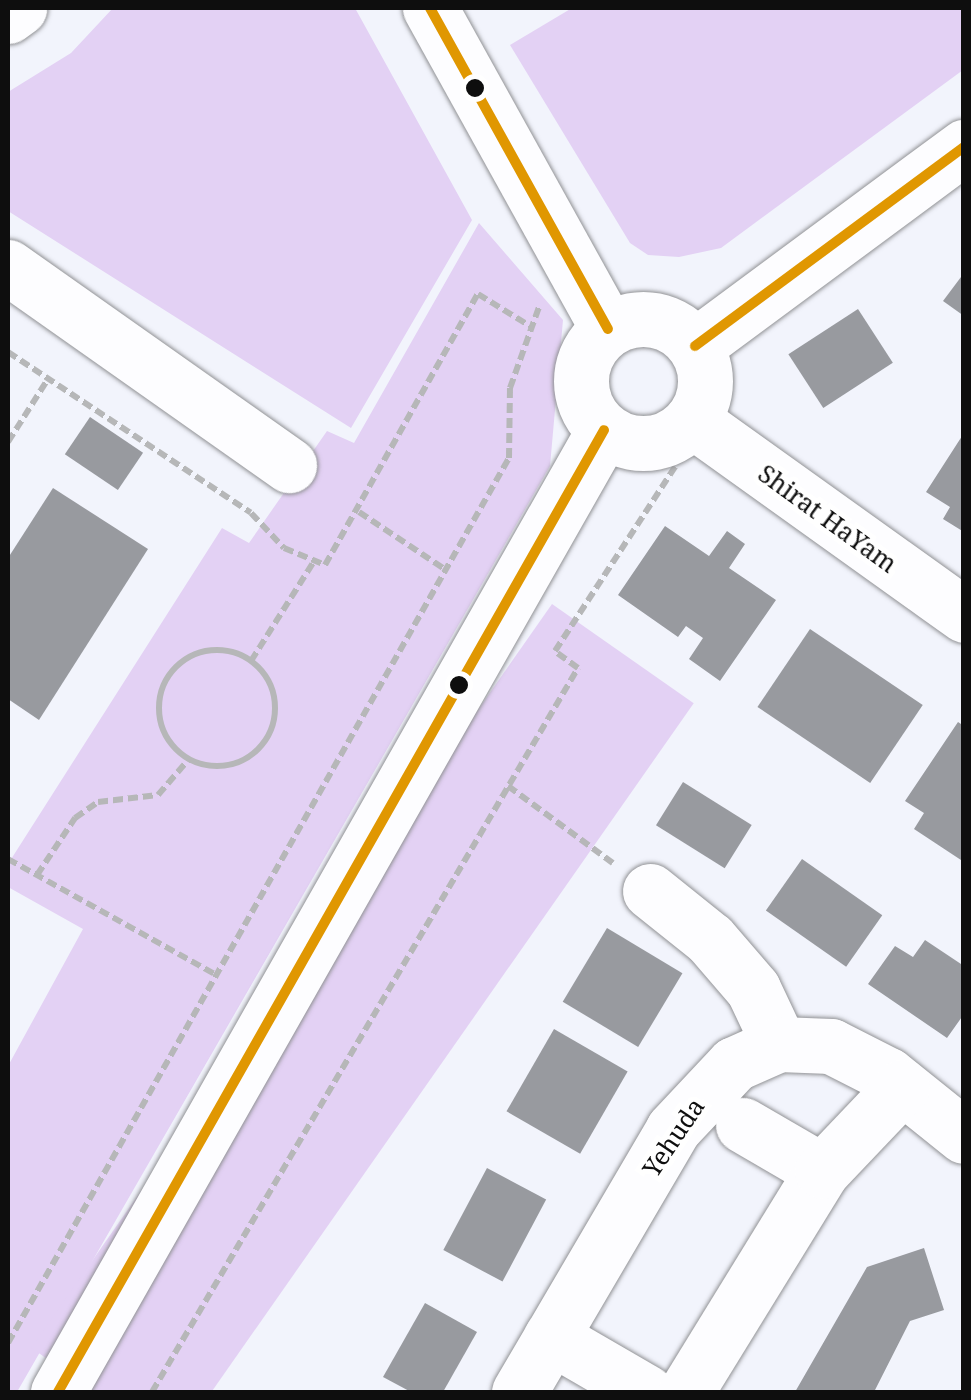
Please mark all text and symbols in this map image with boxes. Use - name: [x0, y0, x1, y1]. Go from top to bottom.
- unlabelled marker: [465, 78, 485, 98]
- street label: Shirat HaYam: [753, 458, 903, 578]
- unlabelled marker: [449, 675, 469, 695]
- street label: Yehuda: [636, 1092, 710, 1182]

